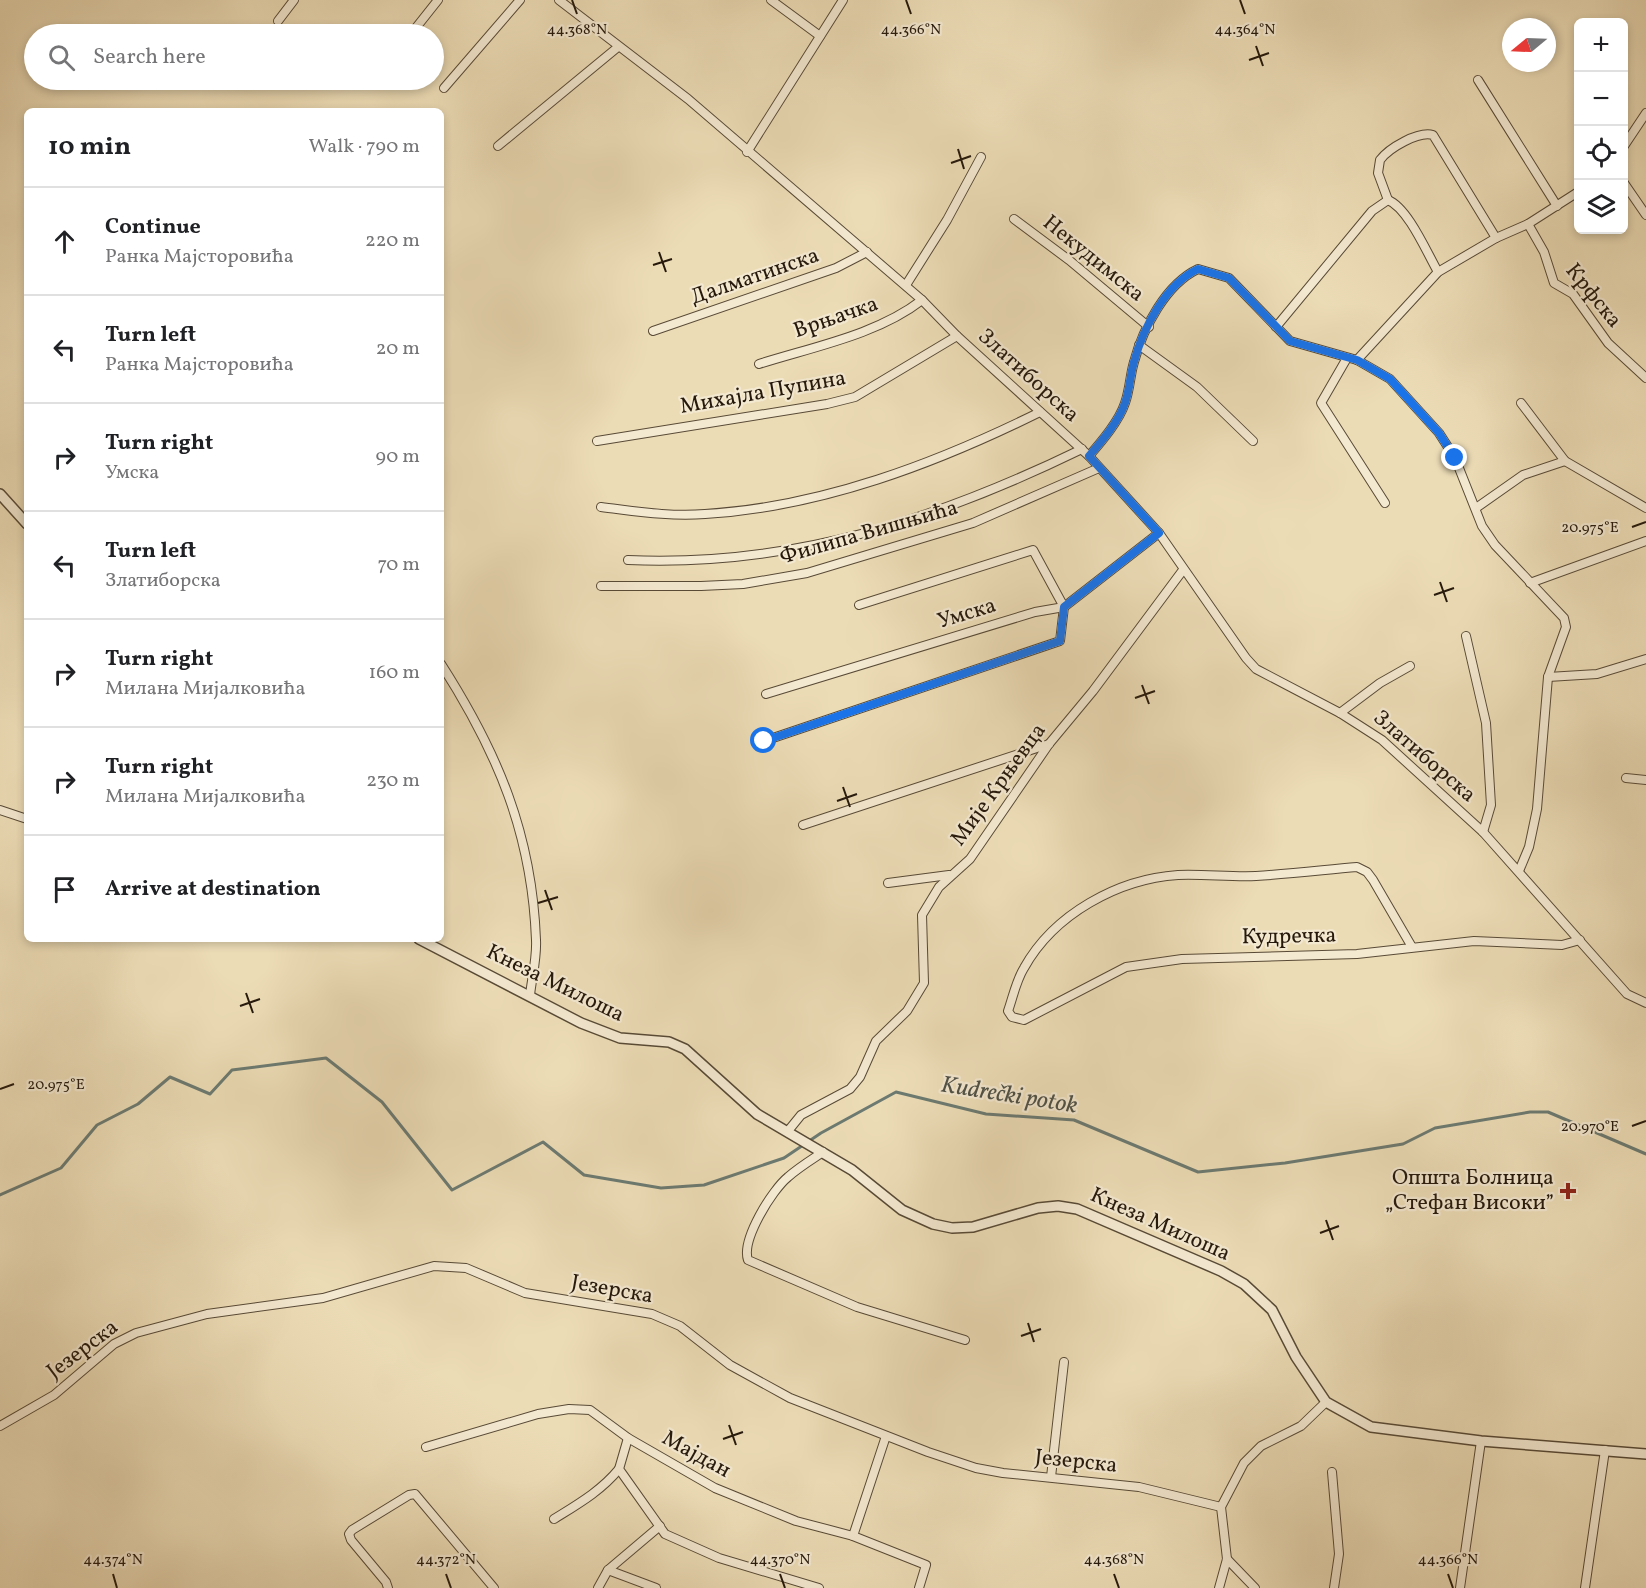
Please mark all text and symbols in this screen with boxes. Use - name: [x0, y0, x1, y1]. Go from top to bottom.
- north arrow: [1502, 18, 1556, 72]
- map controls: [1574, 18, 1628, 234]
- button: +: [1574, 18, 1628, 72]
- text: 44.368°N: [547, 20, 607, 41]
- text: 44.366°N: [881, 20, 941, 41]
- text: 44.364°N: [1215, 20, 1275, 41]
- search box: [24, 24, 444, 90]
- icon: search: [45, 41, 78, 74]
- text: Search here: [93, 42, 206, 73]
- button: −: [1574, 72, 1628, 126]
- button: locate: [1574, 126, 1628, 180]
- text: 10 min: [48, 129, 131, 165]
- text: Walk · 790 m: [309, 133, 420, 161]
- button: layers: [1574, 180, 1628, 234]
- street label: Некудимска: [1035, 208, 1151, 310]
- text: Continue: [105, 212, 201, 243]
- icon: ahead: [48, 225, 81, 258]
- text: 220 m: [365, 227, 420, 255]
- street label: Далматинска: [686, 240, 824, 314]
- text: Ранка Мајсторовића: [105, 243, 294, 271]
- street label: Крфска: [1557, 257, 1629, 335]
- street label: Врњачка: [789, 289, 883, 347]
- text: Turn left: [105, 320, 196, 351]
- street label: Златиборска: [970, 322, 1086, 430]
- icon: left: [48, 333, 81, 366]
- text: 20 m: [376, 335, 420, 363]
- text: Ранка Мајсторовића: [105, 351, 294, 379]
- street label: Михајла Пупина: [678, 363, 848, 423]
- text: Turn right: [105, 428, 213, 459]
- icon: right: [48, 441, 81, 474]
- text: 90 m: [376, 443, 420, 471]
- route end: [1441, 444, 1467, 470]
- text: Умска: [105, 459, 159, 487]
- street label: Филипа Вишњића: [776, 493, 962, 573]
- text: 20.975°E: [1561, 518, 1619, 539]
- text: Turn left: [105, 536, 196, 567]
- icon: left: [48, 549, 81, 582]
- text: 70 m: [377, 551, 420, 579]
- text: Златиборска: [105, 567, 221, 595]
- street label: Умска: [934, 590, 1000, 638]
- text: Turn right: [105, 644, 213, 675]
- icon: right: [48, 657, 81, 690]
- text: 160 m: [368, 659, 420, 687]
- text: Милана Мијалковића: [105, 675, 305, 703]
- street label: Златиборска: [1366, 704, 1482, 811]
- street label: Мије Крњевца: [944, 717, 1054, 853]
- route start: [750, 727, 776, 753]
- text: Turn right: [105, 752, 213, 783]
- icon: right: [48, 765, 81, 798]
- text: 230 m: [366, 767, 420, 795]
- text: Милана Мијалковића: [105, 783, 305, 811]
- icon: arrive: [48, 873, 81, 906]
- text: Arrive at destination: [105, 874, 321, 905]
- street label: Кудречка: [1241, 921, 1337, 953]
- street label: Кнеза Милоша: [481, 937, 629, 1031]
- water label: Kudrečki potok: [938, 1068, 1080, 1124]
- text: 20.975°E: [27, 1075, 85, 1096]
- text: 20.970°E: [1561, 1117, 1619, 1138]
- place label: Општа Болница „Стефан Високи”: [1385, 1163, 1554, 1219]
- street label: Кнеза Милоша: [1085, 1180, 1235, 1270]
- marker: Општа Болница „Стефан Високи”: [1559, 1182, 1577, 1200]
- street label: Језерска: [569, 1268, 655, 1312]
- street label: Језерска: [41, 1313, 125, 1387]
- street label: Мајдан: [656, 1423, 736, 1487]
- street label: Језерска: [1033, 1442, 1119, 1482]
- text: 44.374°N: [83, 1550, 143, 1571]
- text: 44.372°N: [416, 1550, 476, 1571]
- text: 44.370°N: [750, 1550, 810, 1571]
- text: 44.368°N: [1084, 1550, 1144, 1571]
- text: 44.366°N: [1418, 1550, 1478, 1571]

